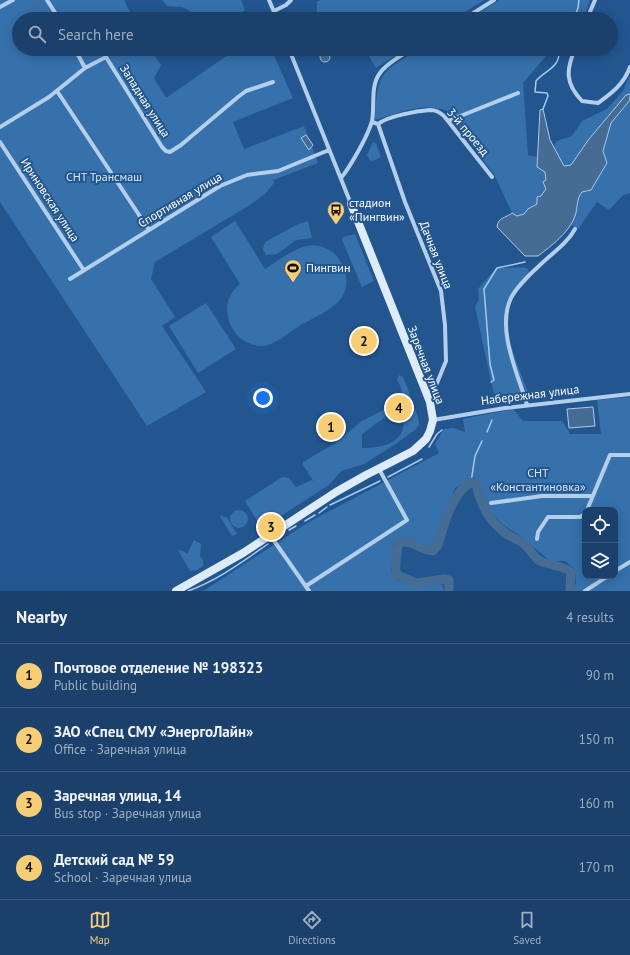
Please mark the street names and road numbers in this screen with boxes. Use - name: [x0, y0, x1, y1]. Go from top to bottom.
- street label: Западная улица: [117, 61, 174, 140]
- street label: 3-й проезд: [444, 105, 493, 159]
- street label: Ириновская улица: [18, 155, 83, 244]
- street label: Спортивная улица: [135, 169, 224, 231]
- street label: Дачная улица: [417, 219, 456, 291]
- street label: Заречная улица: [405, 323, 448, 406]
- street label: Набережная улица: [480, 381, 580, 408]

